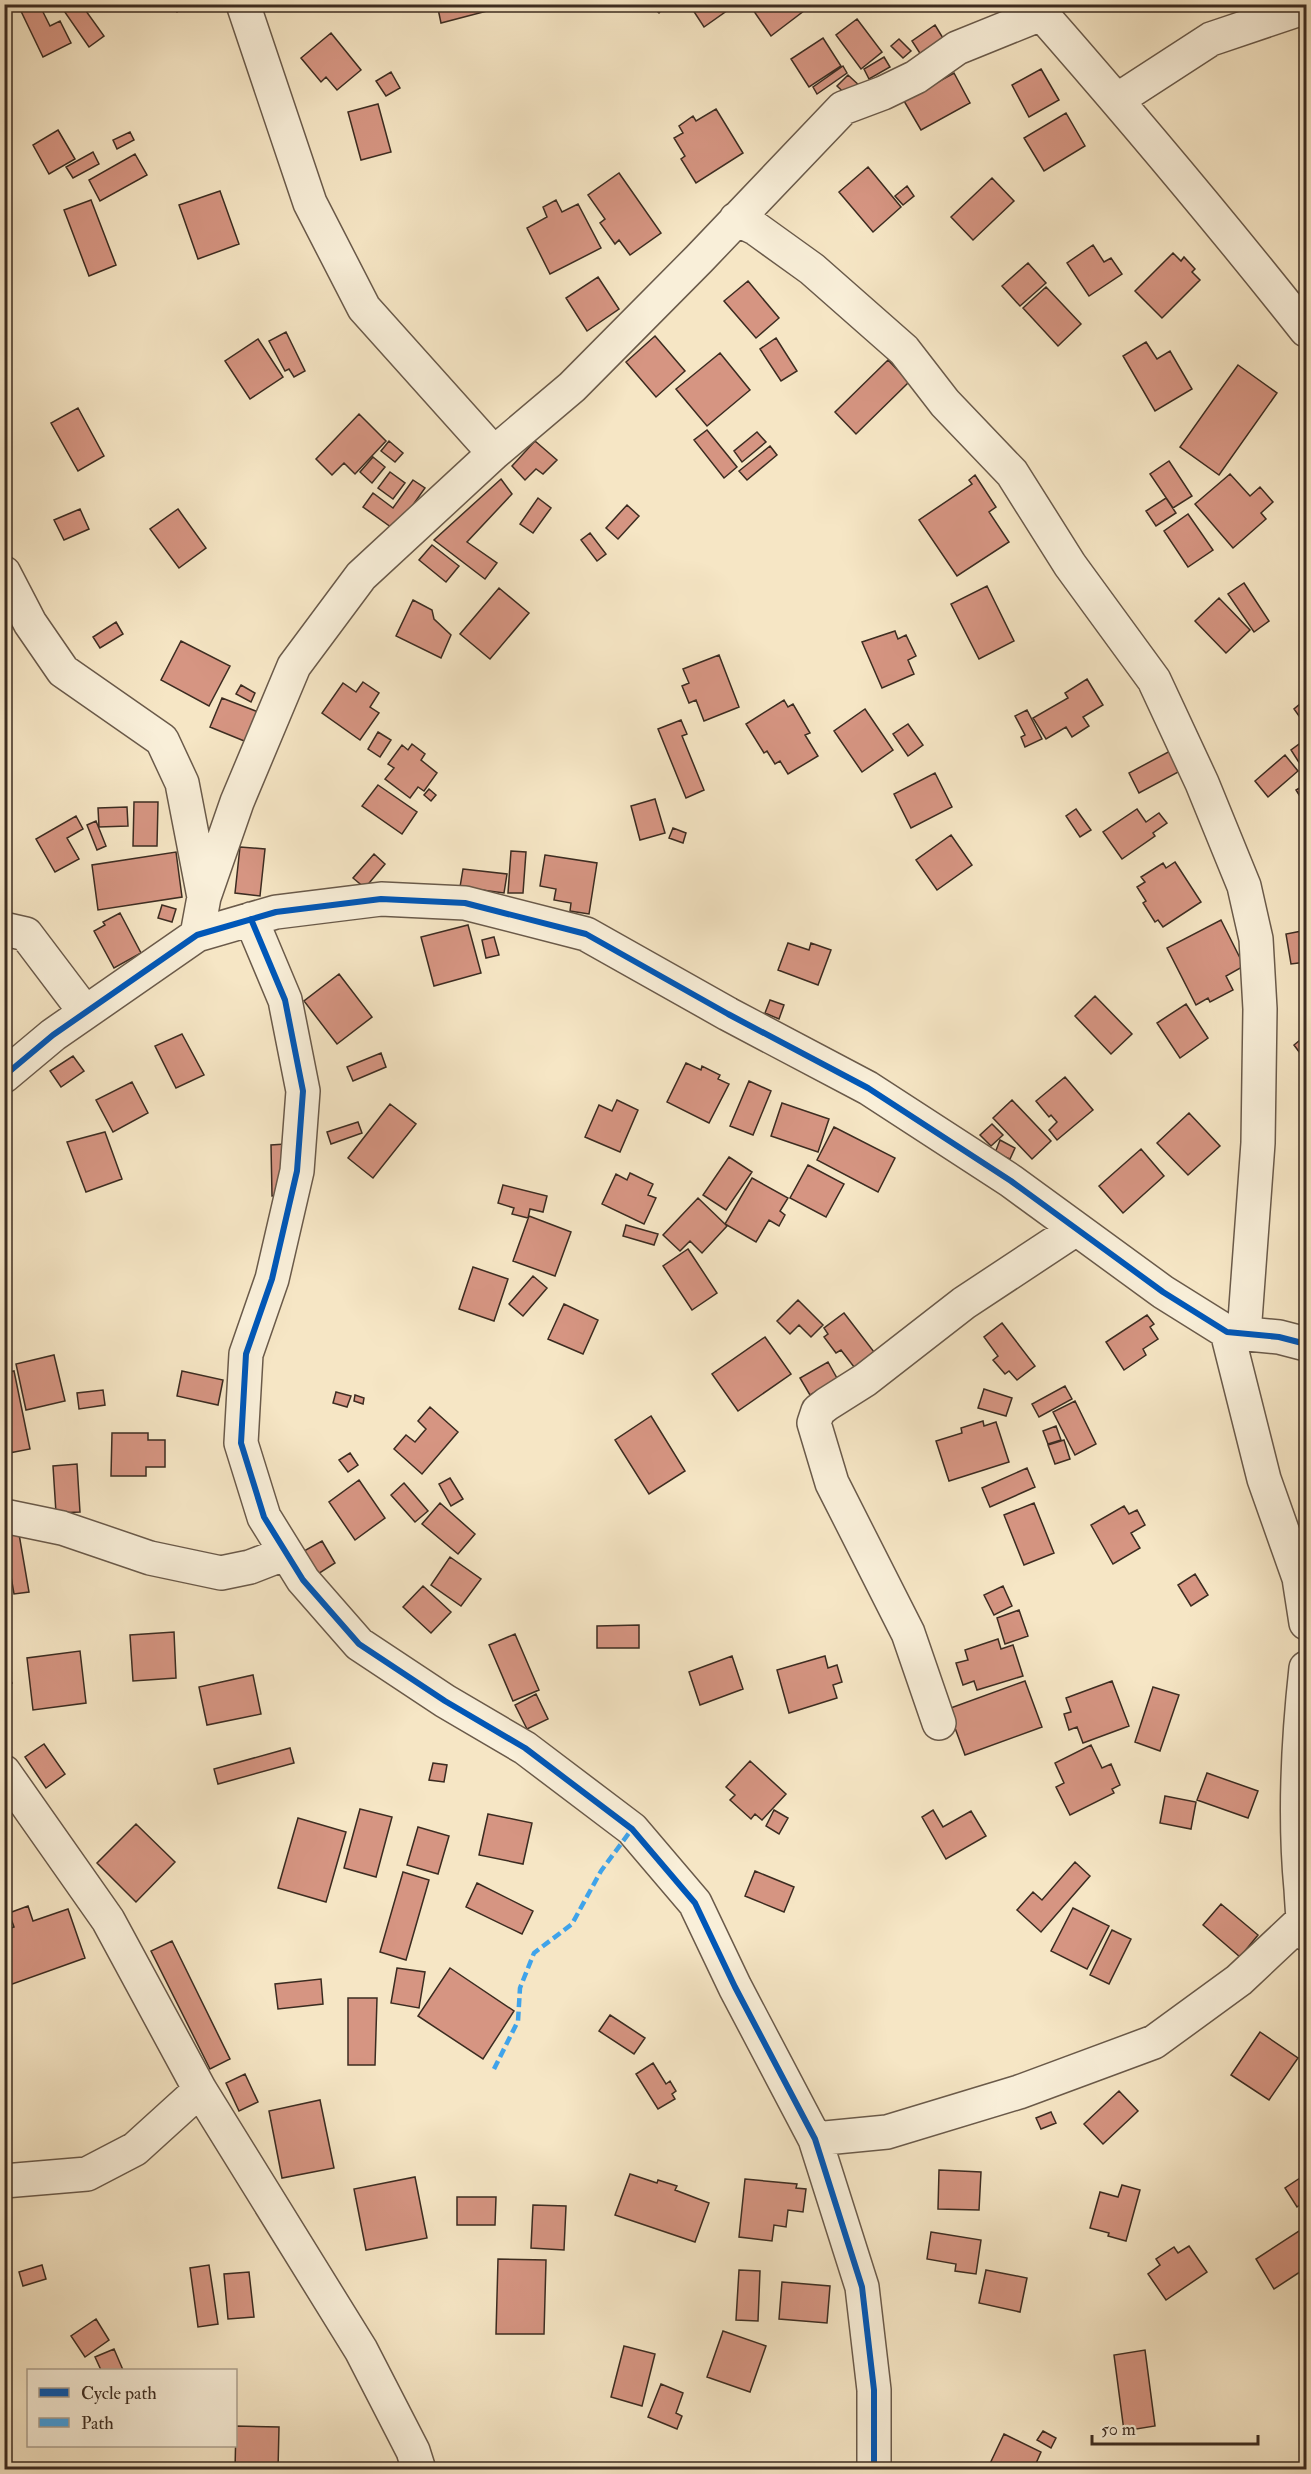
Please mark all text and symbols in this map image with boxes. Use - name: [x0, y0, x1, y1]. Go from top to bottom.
- legend: [27, 2369, 237, 2447]
- text: Cycle path: [81, 2382, 157, 2405]
- scale bar: [1092, 2408, 1258, 2446]
- text: Path: [81, 2412, 114, 2435]
- text: 50 m: [1101, 2418, 1136, 2441]

